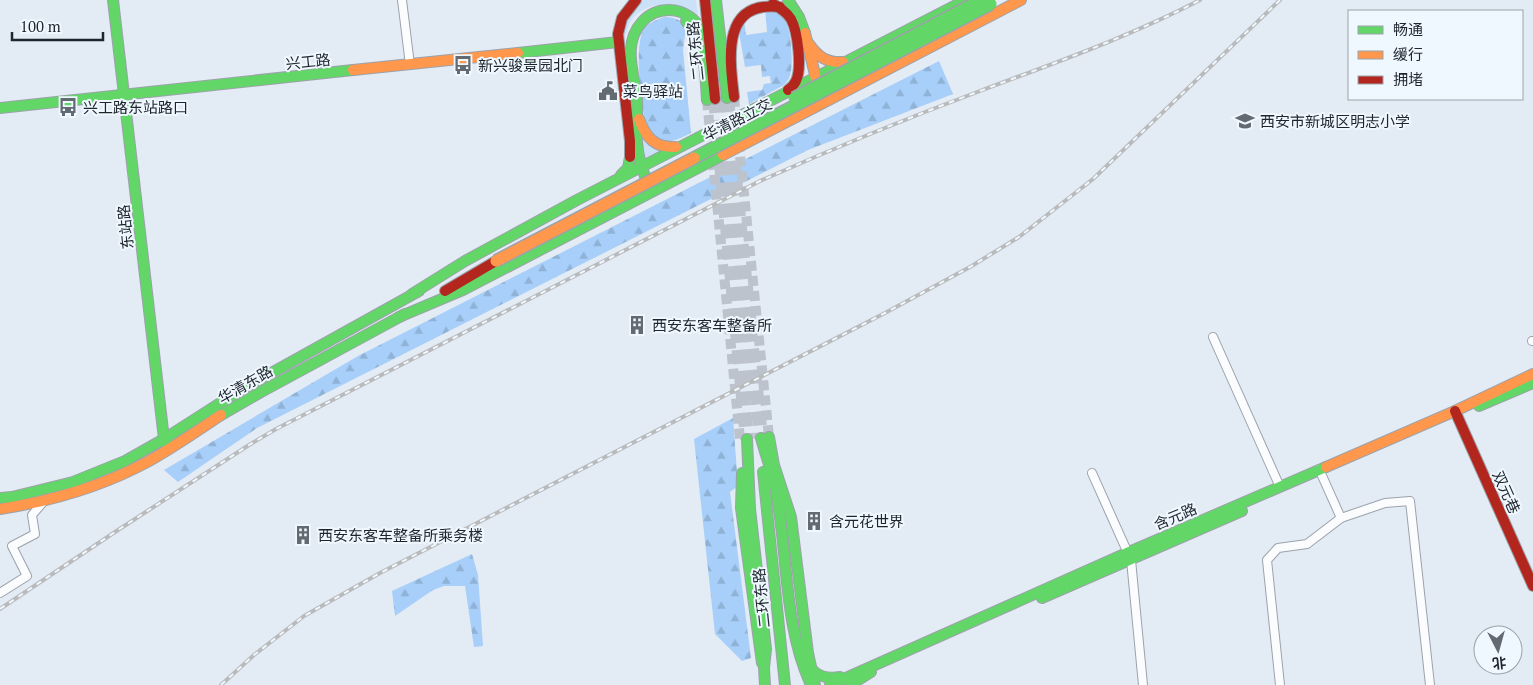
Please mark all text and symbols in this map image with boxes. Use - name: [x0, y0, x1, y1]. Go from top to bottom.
- scale bar: [12, 10, 104, 42]
- legend: [1348, 10, 1523, 100]
- text: 100 m: [20, 16, 61, 36]
- text: 畅通: [1393, 19, 1423, 39]
- street label: 二环东路: [682, 20, 708, 82]
- text: 缓行: [1393, 44, 1423, 64]
- street label: 兴工路: [285, 49, 331, 73]
- bus stop icon: 新兴骏景园北门: [452, 54, 474, 76]
- place label: 新兴骏景园北门: [478, 55, 583, 75]
- text: 拥堵: [1393, 69, 1423, 89]
- public building icon: 菜鸟驿站: [597, 80, 619, 102]
- place label: 菜鸟驿站: [623, 81, 683, 101]
- street label: 华清路立交: [699, 93, 775, 145]
- bus stop icon: 兴工路东站路口: [57, 96, 79, 118]
- place label: 兴工路东站路口: [83, 97, 188, 117]
- school or university icon: 西安市新城区明志小学: [1234, 110, 1256, 132]
- place label: 西安市新城区明志小学: [1260, 111, 1410, 131]
- street label: 东站路: [113, 204, 137, 250]
- building icon: 西安东客车整备所: [626, 314, 648, 336]
- place label: 西安东客车整备所: [652, 315, 772, 335]
- street label: 华清东路: [214, 360, 276, 408]
- street label: 双元巷: [1489, 467, 1525, 517]
- street label: 含元路: [1150, 498, 1200, 534]
- building icon: 含元花世界: [803, 510, 825, 532]
- place label: 含元花世界: [829, 511, 904, 531]
- building icon: 西安东客车整备所乘务楼: [292, 524, 314, 546]
- place label: 西安东客车整备所乘务楼: [318, 525, 483, 545]
- street label: 二环东路: [748, 567, 774, 629]
- north arrow: [1473, 625, 1523, 675]
- text: 北: [1491, 653, 1507, 674]

